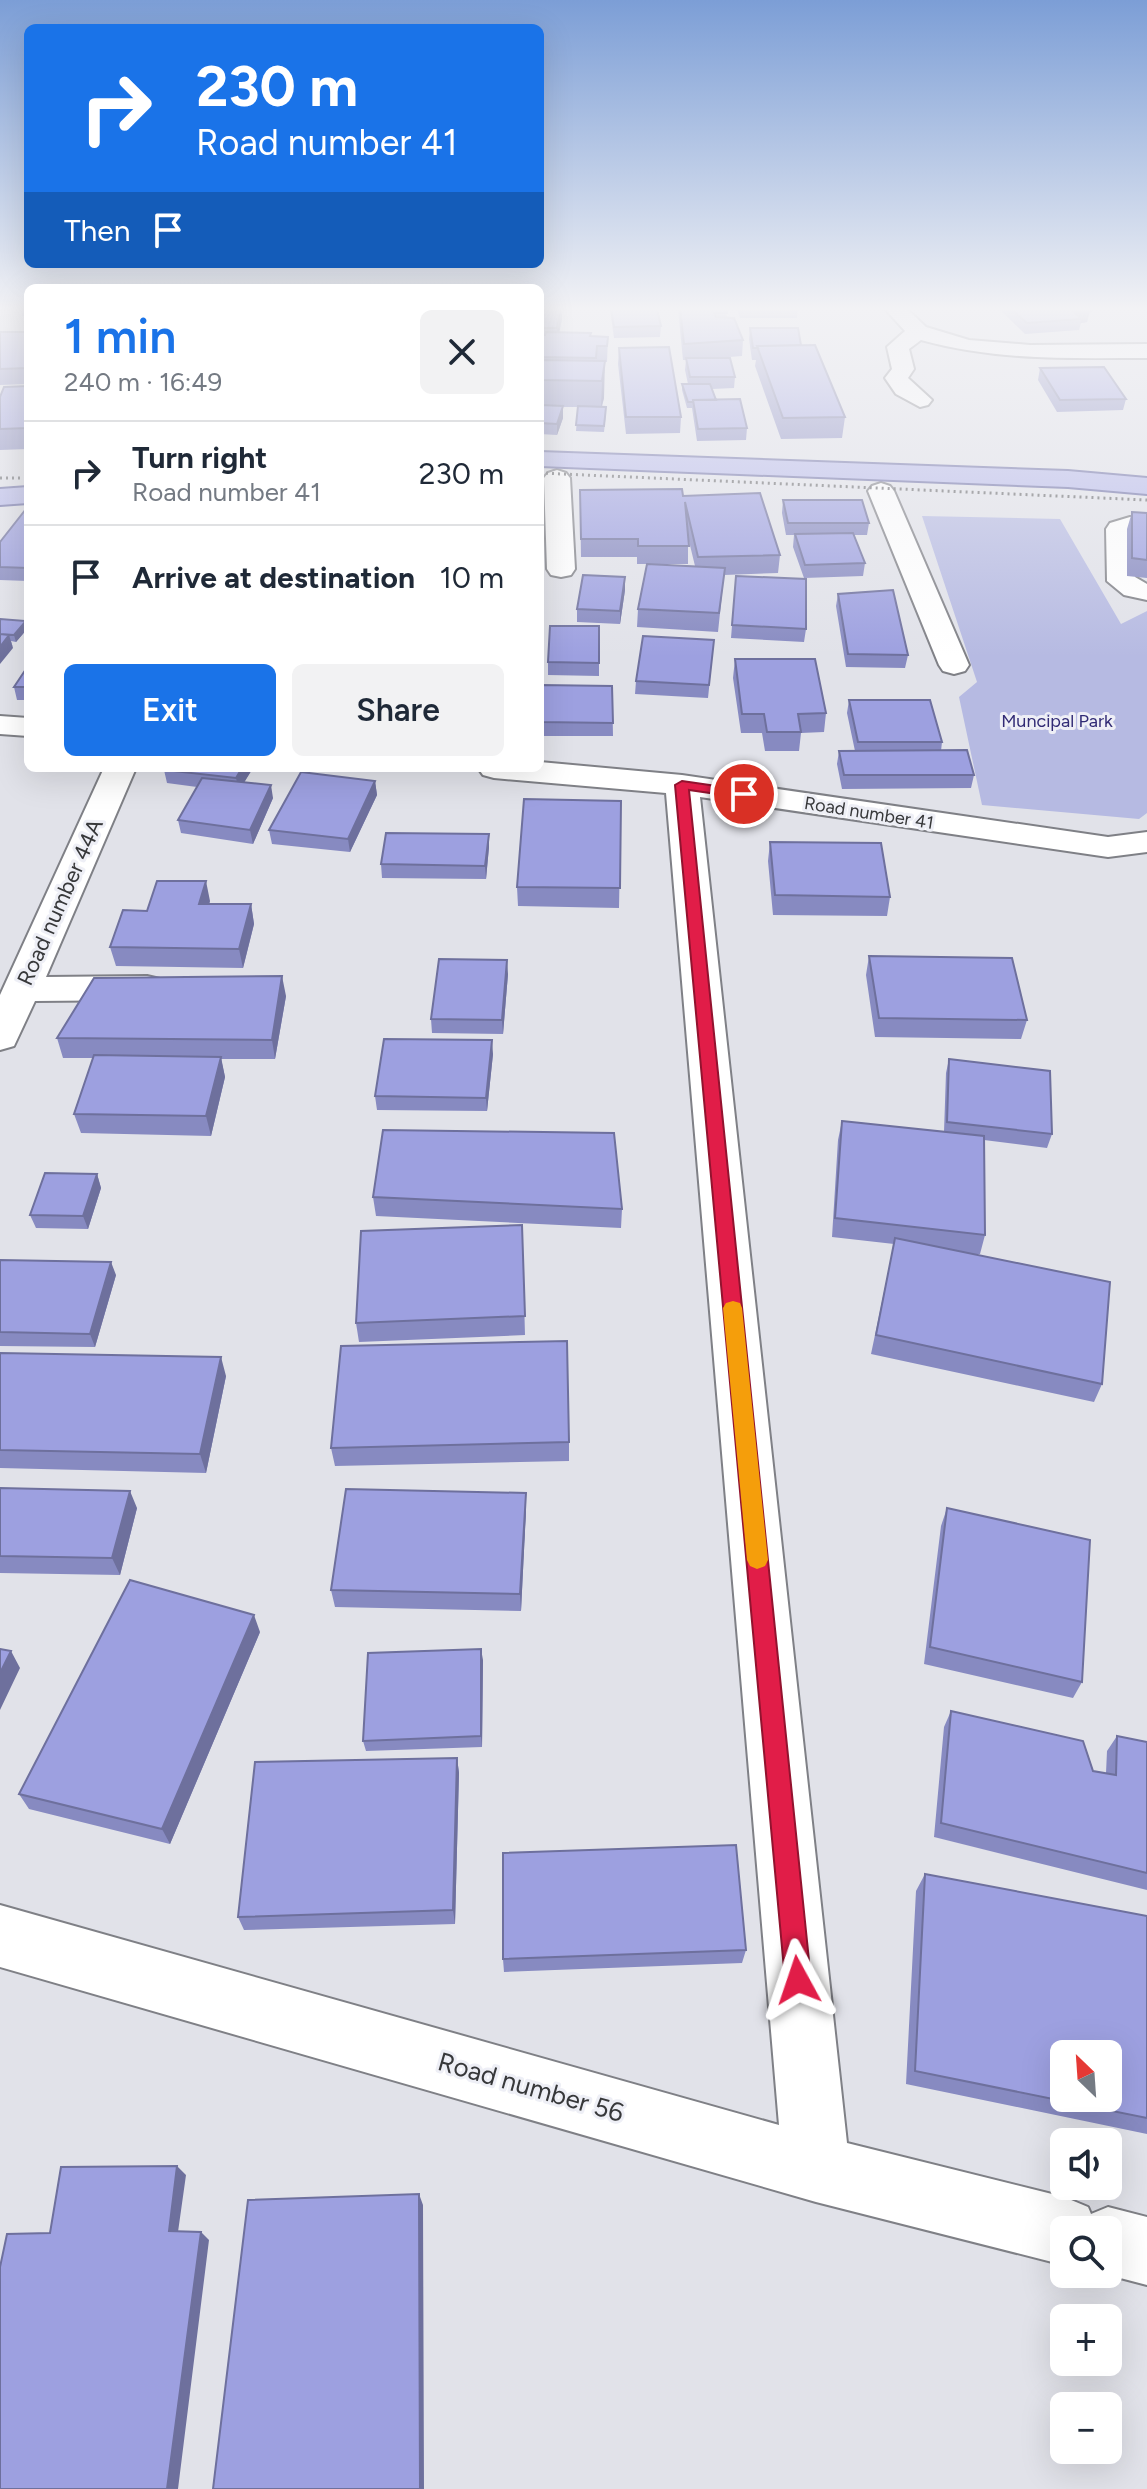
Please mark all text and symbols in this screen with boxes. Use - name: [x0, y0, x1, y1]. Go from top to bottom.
- text: 230 m: [196, 53, 358, 120]
- icon: right: [64, 56, 168, 160]
- text: Road number 41: [196, 121, 458, 164]
- icon: arrive: [146, 208, 190, 252]
- text: Then: [64, 212, 130, 249]
- text: 1 min: [64, 307, 176, 365]
- button: close: [420, 310, 504, 394]
- text: 240 m · 16:49: [64, 366, 222, 398]
- text: Turn right: [132, 439, 267, 476]
- icon: right: [64, 451, 108, 495]
- text: 230 m: [419, 455, 504, 492]
- text: Road number 41: [132, 476, 321, 508]
- icon: arrive: [64, 555, 108, 599]
- text: Arrive at destination: [132, 559, 415, 596]
- text: 10 m: [439, 559, 504, 596]
- button: Exit: [64, 664, 276, 756]
- button: Share: [292, 664, 504, 756]
- park label: Muncipal Park: [1001, 710, 1113, 732]
- pin: [710, 760, 778, 828]
- icon: arrive: [722, 772, 766, 816]
- street label: Road number 41: [803, 792, 935, 834]
- street label: Road number 44A: [11, 814, 109, 989]
- position arrow: [756, 1938, 840, 2022]
- north arrow: [1050, 2040, 1122, 2112]
- map controls: [1050, 2040, 1122, 2464]
- street label: Road number 56: [434, 2045, 628, 2129]
- button: sound: [1050, 2128, 1122, 2200]
- button: search: [1050, 2216, 1122, 2288]
- button: +: [1050, 2304, 1122, 2376]
- button: −: [1050, 2392, 1122, 2464]

